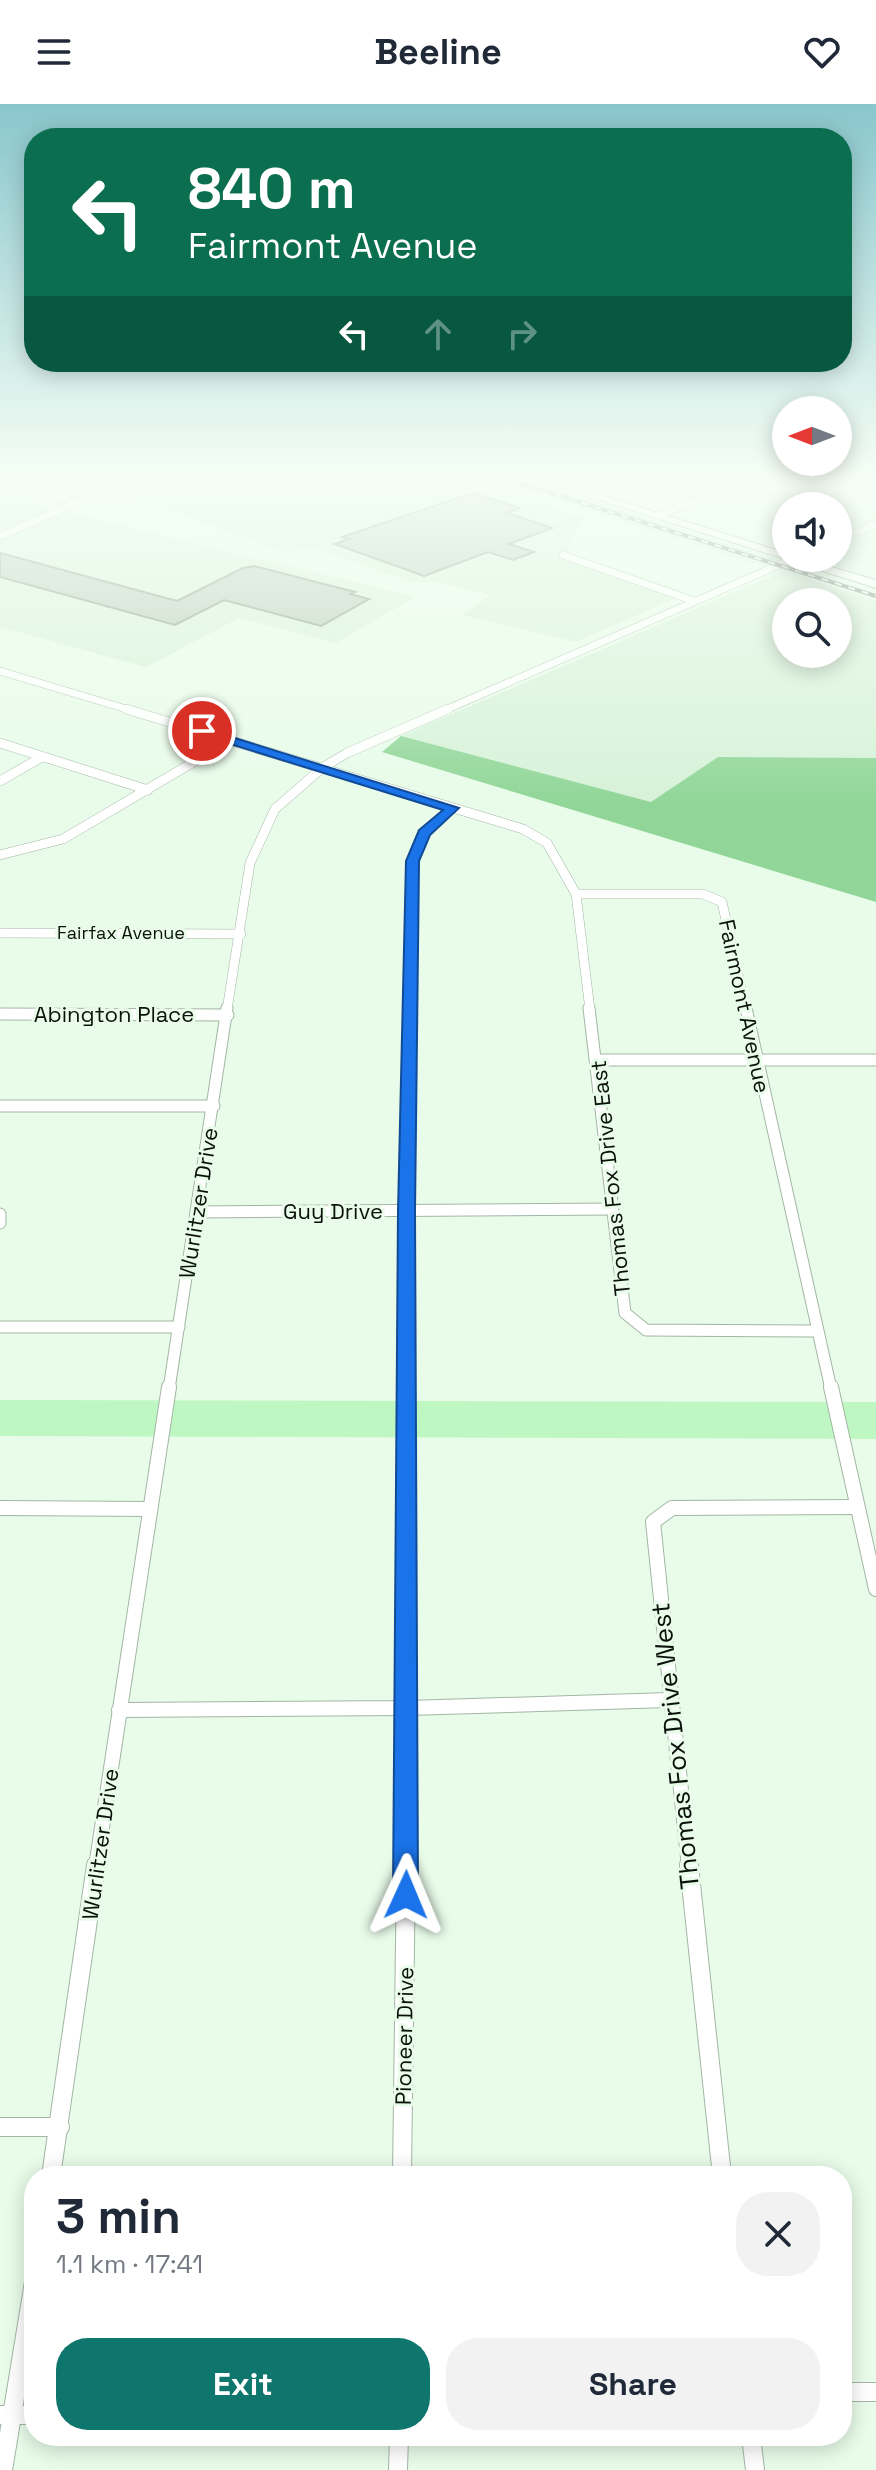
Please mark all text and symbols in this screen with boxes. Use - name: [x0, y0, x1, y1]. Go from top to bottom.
- text: Beeline: [374, 29, 502, 75]
- icon: menu: [32, 30, 76, 74]
- icon: heart: [800, 30, 844, 74]
- text: 840 m: [188, 153, 356, 224]
- icon: left: [56, 160, 160, 264]
- text: Fairmont Avenue: [188, 223, 478, 269]
- icon: left: [332, 312, 376, 356]
- icon: ahead: [416, 312, 460, 356]
- icon: right: [500, 312, 544, 356]
- north arrow: [772, 396, 852, 476]
- map controls: [772, 396, 852, 668]
- button: sound: [772, 492, 852, 572]
- button: search: [772, 588, 852, 668]
- pin: [168, 697, 236, 765]
- icon: arrive: [180, 709, 224, 753]
- street label: Fairmont Avenue: [713, 917, 777, 1095]
- street label: Fairfax Avenue: [57, 921, 185, 944]
- street label: Abington Place: [34, 1000, 194, 1028]
- street label: Thomas Fox Drive East: [584, 1059, 636, 1297]
- street label: Wurlitzer Drive: [172, 1125, 224, 1281]
- street label: Guy Drive: [283, 1197, 383, 1225]
- street label: Thomas Fox Drive West: [643, 1601, 707, 1891]
- street label: Wurlitzer Drive: [76, 1767, 124, 1921]
- position arrow: [364, 1853, 448, 1937]
- street label: Pioneer Drive: [389, 1967, 419, 2105]
- text: 3 min: [56, 2186, 181, 2247]
- button: close: [736, 2192, 820, 2276]
- text: 1.1 km · 17:41: [56, 2247, 203, 2281]
- button: Exit: [56, 2338, 430, 2430]
- button: Share: [446, 2338, 820, 2430]

